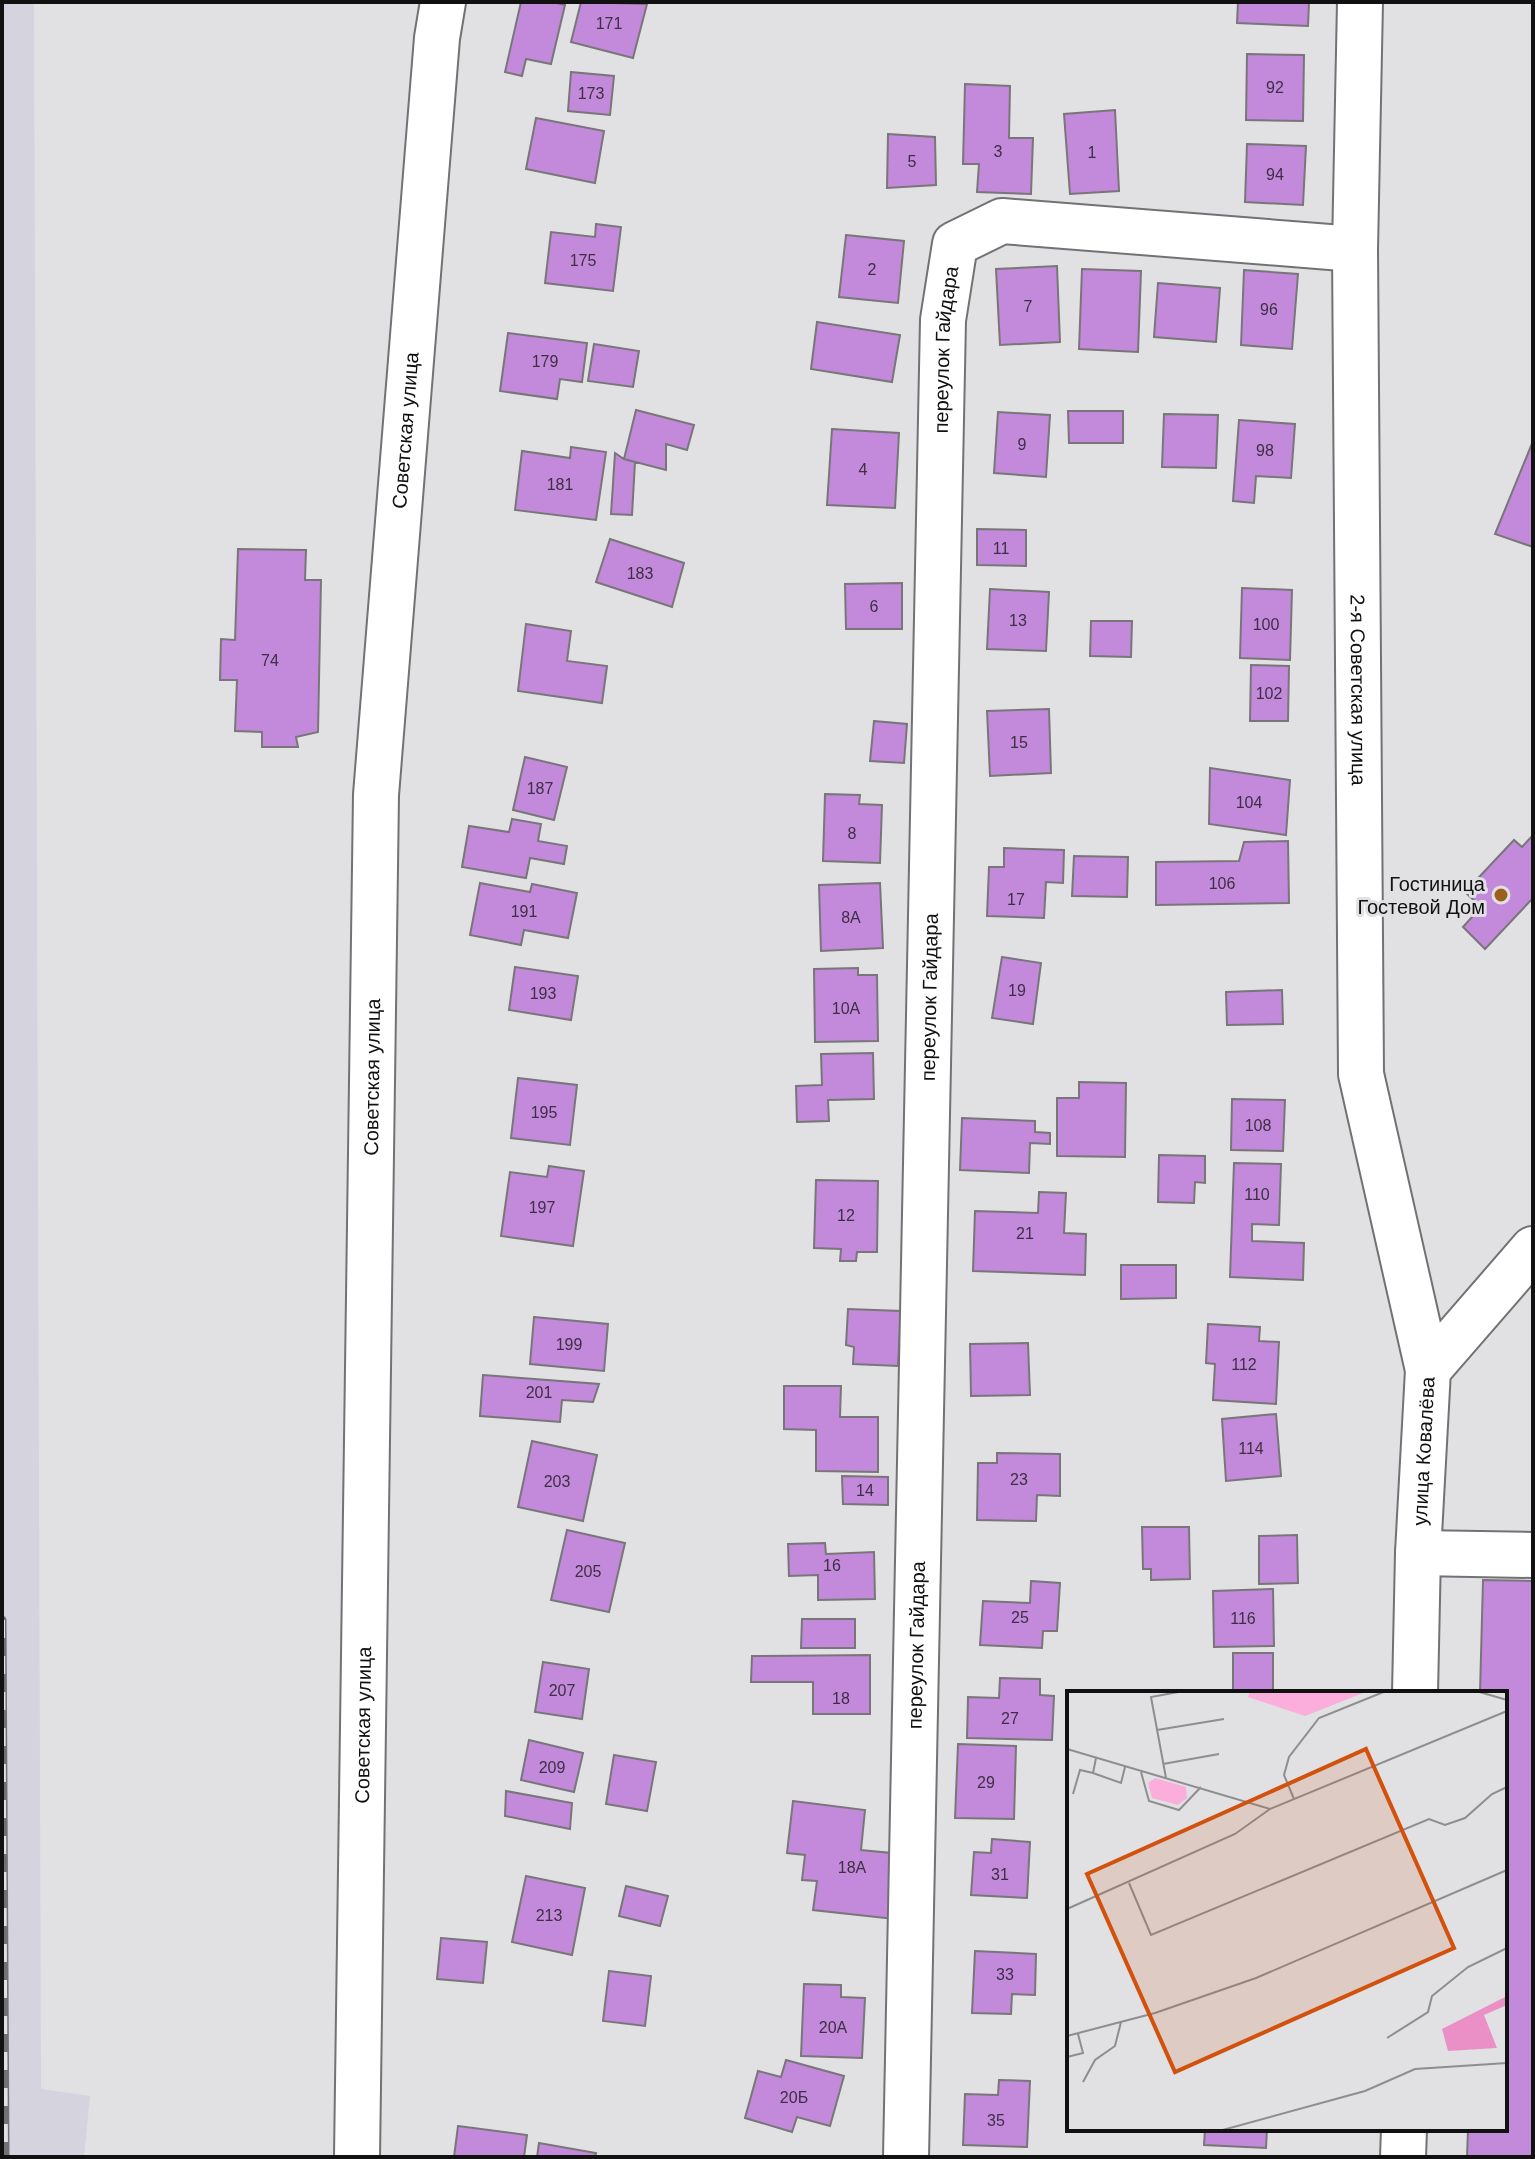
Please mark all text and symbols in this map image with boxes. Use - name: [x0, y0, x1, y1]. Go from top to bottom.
- house number: 171: [596, 15, 622, 32]
- house number: 92: [1266, 79, 1284, 96]
- house number: 173: [578, 85, 604, 102]
- house number: 3: [994, 143, 1003, 160]
- house number: 1: [1088, 144, 1097, 161]
- house number: 5: [908, 153, 917, 170]
- house number: 94: [1266, 166, 1284, 183]
- house number: 175: [570, 252, 596, 269]
- house number: 2: [868, 261, 877, 278]
- street label: переулок Гайдара: [930, 263, 963, 434]
- house number: 7: [1024, 298, 1033, 315]
- house number: 96: [1260, 301, 1278, 318]
- street label: Советская улица: [388, 350, 423, 510]
- house number: 179: [532, 353, 558, 370]
- house number: 9: [1018, 436, 1027, 453]
- house number: 98: [1256, 442, 1274, 459]
- house number: 4: [859, 461, 868, 478]
- house number: 181: [547, 476, 573, 493]
- house number: 11: [993, 540, 1009, 557]
- house number: 183: [627, 565, 653, 582]
- street label: 2-я Советская улица: [1347, 594, 1370, 787]
- house number: 6: [870, 598, 879, 615]
- house number: 13: [1009, 612, 1027, 629]
- house number: 100: [1253, 616, 1279, 633]
- house number: 74: [261, 652, 279, 669]
- house number: 102: [1256, 685, 1282, 702]
- house number: 15: [1010, 734, 1028, 751]
- house number: 187: [527, 780, 553, 797]
- house number: 104: [1236, 794, 1262, 811]
- house number: 8: [848, 825, 857, 842]
- place label: Гостиница Гостевой Дом: [1357, 873, 1486, 918]
- house number: 106: [1209, 875, 1235, 892]
- marker: Гостиница Гостевой Дом: [1492, 886, 1510, 904]
- house number: 17: [1007, 891, 1025, 908]
- house number: 191: [511, 903, 537, 920]
- house number: 8А: [841, 909, 861, 926]
- street label: переулок Гайдара: [917, 912, 942, 1081]
- house number: 19: [1008, 982, 1026, 999]
- house number: 193: [530, 985, 556, 1002]
- street label: Советская улица: [360, 998, 384, 1156]
- house number: 10А: [832, 1000, 861, 1017]
- house number: 195: [531, 1104, 557, 1121]
- house number: 108: [1245, 1117, 1271, 1134]
- house number: 110: [1244, 1186, 1270, 1203]
- house number: 197: [529, 1199, 555, 1216]
- house number: 12: [837, 1207, 855, 1224]
- house number: 21: [1016, 1225, 1034, 1242]
- house number: 199: [556, 1336, 582, 1353]
- house number: 112: [1231, 1356, 1257, 1373]
- street label: улица Ковалёва: [1409, 1375, 1439, 1526]
- house number: 201: [526, 1384, 552, 1401]
- house number: 114: [1238, 1440, 1264, 1457]
- house number: 23: [1010, 1471, 1028, 1488]
- house number: 203: [544, 1473, 570, 1490]
- house number: 14: [856, 1482, 874, 1499]
- house number: 16: [823, 1557, 841, 1574]
- street label: переулок Гайдара: [904, 1560, 929, 1729]
- house number: 205: [575, 1563, 601, 1580]
- house number: 25: [1011, 1609, 1029, 1626]
- house number: 116: [1230, 1610, 1256, 1627]
- street label: Советская улица: [351, 1645, 375, 1804]
- house number: 207: [549, 1682, 575, 1699]
- house number: 18: [832, 1690, 850, 1707]
- inset map: [1067, 1691, 1507, 2131]
- house number: 27: [1001, 1710, 1019, 1727]
- house number: 209: [539, 1759, 565, 1776]
- house number: 29: [977, 1774, 995, 1791]
- house number: 18А: [838, 1859, 867, 1876]
- house number: 31: [991, 1866, 1009, 1883]
- house number: 213: [536, 1907, 562, 1924]
- house number: 33: [996, 1966, 1014, 1983]
- house number: 20А: [819, 2019, 848, 2036]
- house number: 20Б: [780, 2089, 808, 2106]
- house number: 35: [987, 2112, 1005, 2129]

